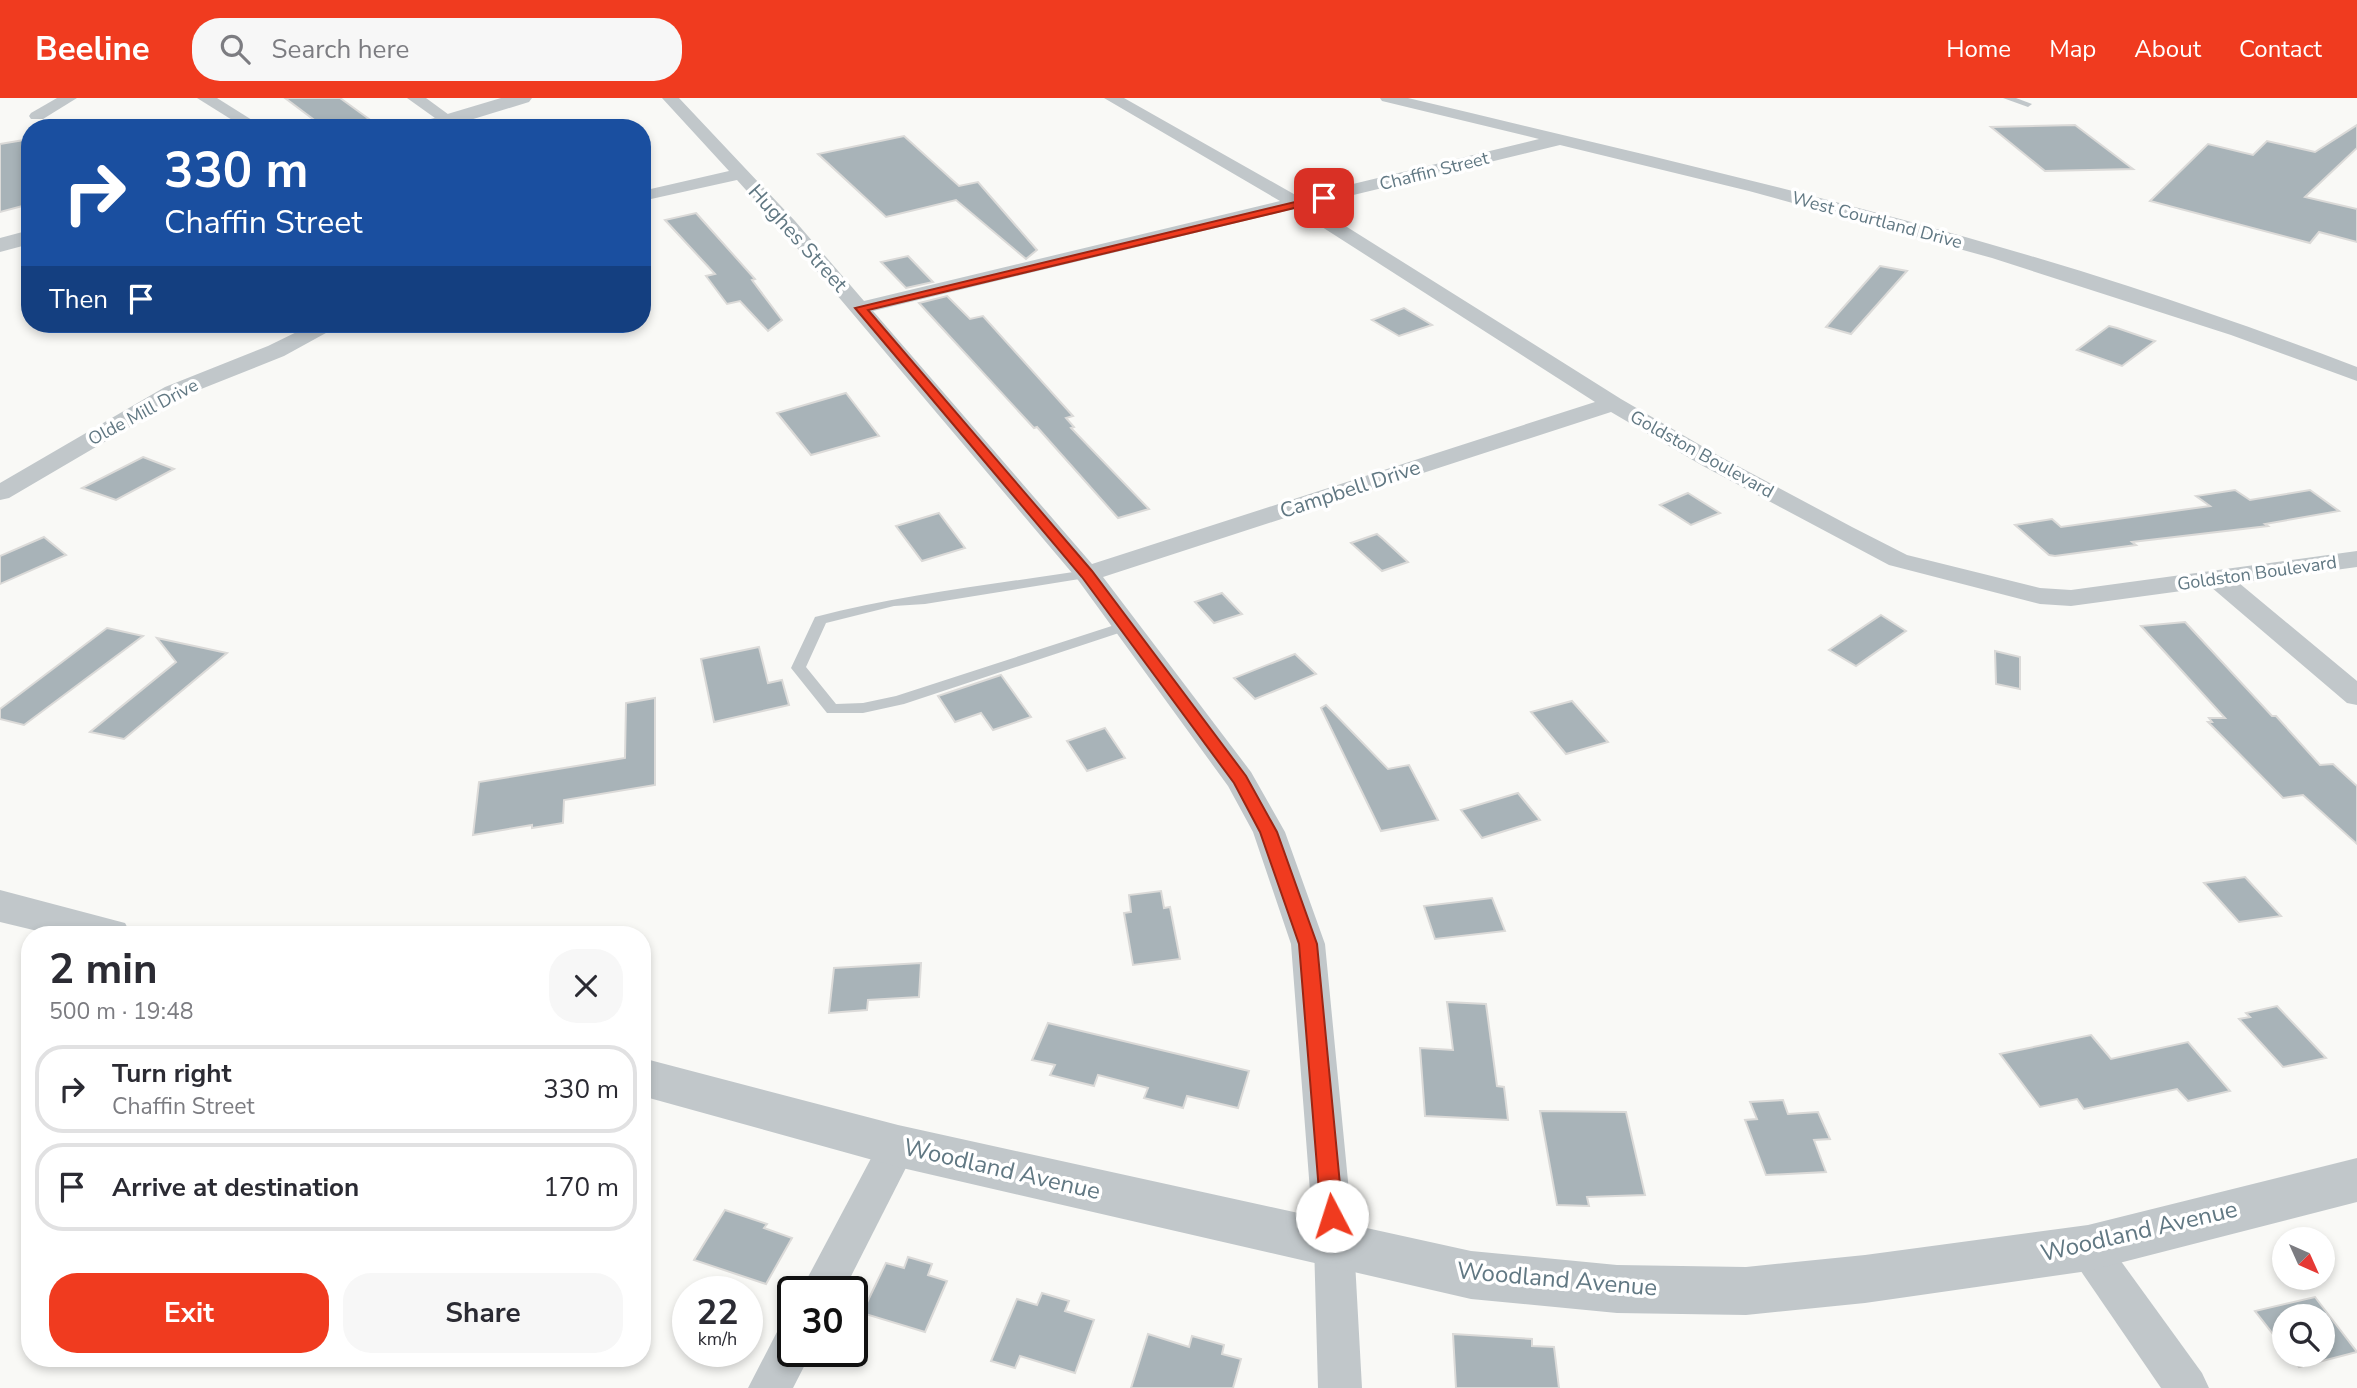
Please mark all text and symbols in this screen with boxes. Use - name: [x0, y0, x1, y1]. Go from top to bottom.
- search box: [192, 18, 682, 81]
- text: Beeline: [35, 27, 150, 72]
- icon: search: [216, 30, 254, 68]
- text: Search here: [272, 32, 409, 67]
- text: Home: [1946, 33, 2011, 65]
- text: Map: [2049, 33, 2096, 65]
- text: About: [2134, 33, 2201, 65]
- text: Contact: [2239, 33, 2322, 65]
- text: 330 m: [164, 137, 308, 204]
- street label: Chaffin Street: [1377, 146, 1492, 196]
- icon: right: [49, 147, 140, 238]
- pin: [1294, 168, 1354, 228]
- street label: Hughes Street: [742, 178, 854, 298]
- icon: arrive: [1305, 179, 1343, 217]
- street label: West Courtland Drive: [1789, 186, 1965, 254]
- text: Chaffin Street: [164, 201, 362, 244]
- icon: arrive: [122, 280, 160, 318]
- text: Then: [49, 282, 108, 317]
- street label: Olde Mill Drive: [84, 373, 202, 451]
- street label: Goldston Boulevard: [1626, 405, 1778, 503]
- street label: Campbell Drive: [1276, 453, 1424, 525]
- street label: Goldston Boulevard: [2176, 550, 2338, 596]
- text: 2 min: [49, 941, 158, 998]
- button: close: [549, 949, 623, 1023]
- text: 500 m · 19:48: [49, 996, 194, 1027]
- text: Turn right: [112, 1056, 231, 1091]
- icon: right: [53, 1070, 91, 1108]
- text: 330 m: [543, 1072, 619, 1107]
- text: Chaffin Street: [112, 1091, 255, 1122]
- street label: Woodland Avenue: [900, 1131, 1104, 1207]
- icon: arrive: [53, 1168, 91, 1206]
- text: Arrive at destination: [112, 1170, 359, 1205]
- text: 170 m: [543, 1170, 619, 1205]
- position arrow: [1295, 1179, 1369, 1253]
- street label: Woodland Avenue: [2037, 1193, 2241, 1269]
- north arrow: [2272, 1227, 2334, 1290]
- map controls: [2272, 1227, 2335, 1367]
- street label: Woodland Avenue: [1455, 1254, 1659, 1304]
- button: Exit: [49, 1273, 329, 1353]
- button: Share: [343, 1273, 623, 1353]
- speed limit sign: 30: [777, 1276, 868, 1367]
- text: 22: [696, 1289, 739, 1336]
- button: search: [2272, 1304, 2335, 1367]
- text: km/h: [698, 1327, 737, 1351]

